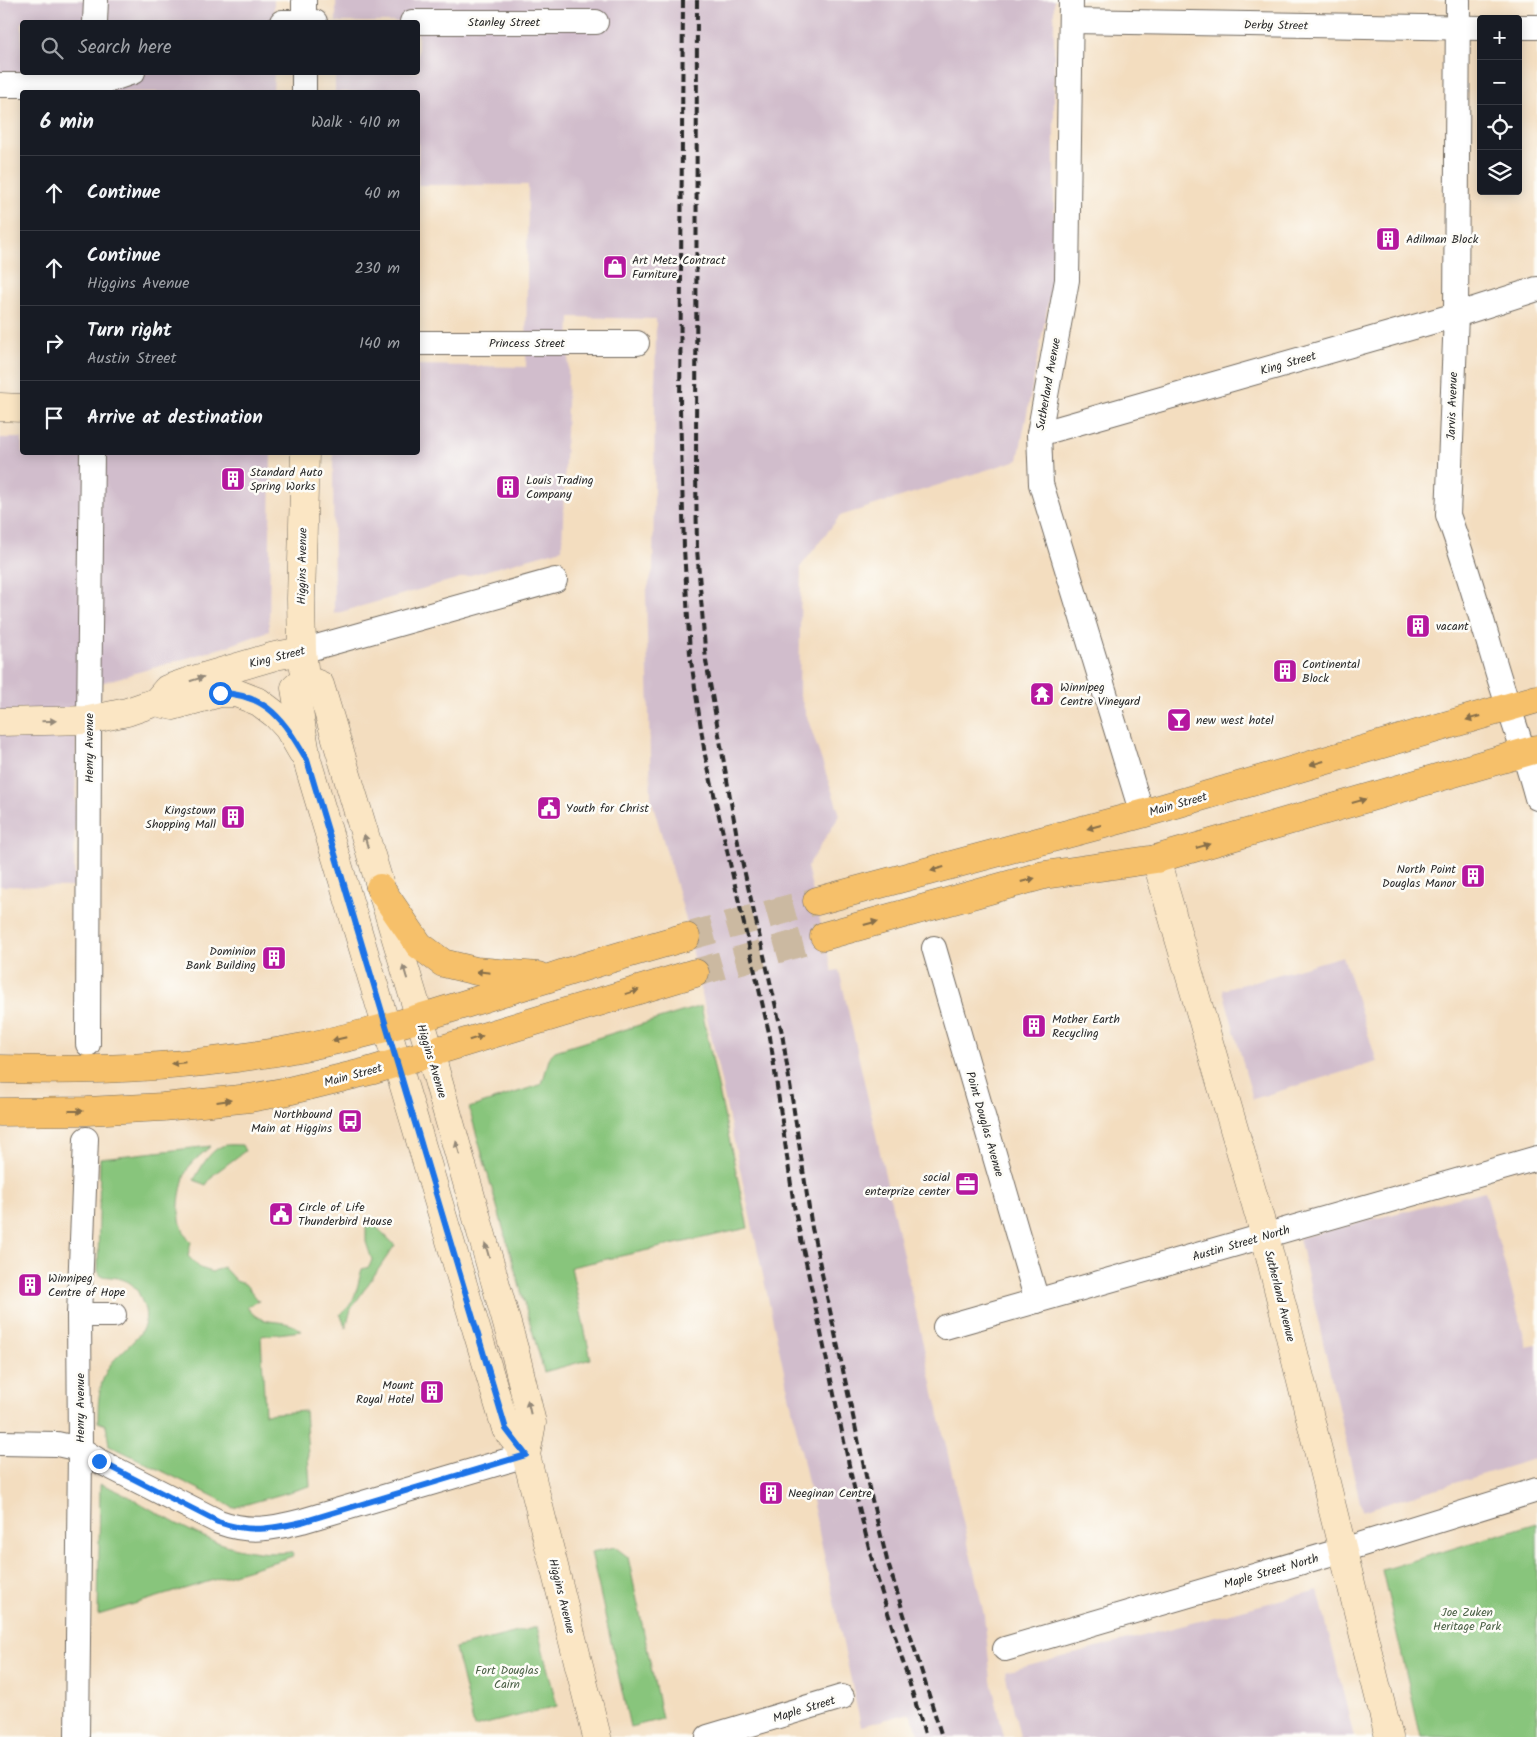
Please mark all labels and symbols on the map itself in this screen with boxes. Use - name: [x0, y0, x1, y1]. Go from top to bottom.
- street label: Stanley Street: [468, 13, 540, 32]
- street label: Derby Street: [1244, 15, 1309, 36]
- building icon: Adilman Block: [1375, 226, 1401, 252]
- place label: Adilman Block: [1406, 230, 1479, 249]
- place label: Art Metz Contract Furniture: [632, 251, 726, 284]
- shop icon: Art Metz Contract Furniture: [602, 254, 628, 280]
- street label: Princess Street: [489, 334, 565, 353]
- street label: Sutherland Avenue: [1031, 336, 1066, 432]
- street label: King Street: [1258, 346, 1319, 381]
- street label: Jarvis Avenue: [1442, 371, 1463, 441]
- place label: Standard Auto Spring Works: [250, 463, 323, 496]
- building icon: Standard Auto Spring Works: [220, 466, 246, 492]
- place label: Louis Trading Company: [526, 471, 594, 504]
- building icon: Louis Trading Company: [495, 474, 521, 500]
- street label: Higgins Avenue: [292, 527, 313, 605]
- building icon: vacant: [1405, 613, 1431, 639]
- place label: vacant: [1436, 617, 1469, 636]
- street label: King Street: [247, 641, 308, 674]
- place label: Continental Block: [1302, 655, 1360, 688]
- building icon: Continental Block: [1272, 658, 1298, 684]
- one-way arrow: [190, 675, 205, 682]
- place label: Winnipeg Centre Vineyard: [1060, 678, 1141, 711]
- temple icon: Winnipeg Centre Vineyard: [1029, 681, 1055, 707]
- route start: [209, 682, 232, 705]
- bar icon: new west hotel: [1166, 707, 1192, 733]
- place label: new west hotel: [1196, 711, 1274, 730]
- street label: Henry Avenue: [80, 713, 99, 783]
- one-way arrow: [1466, 714, 1481, 722]
- one-way arrow: [41, 717, 57, 725]
- one-way arrow: [1310, 760, 1325, 768]
- street label: Main Street: [1147, 787, 1210, 822]
- public building icon: Youth for Christ: [536, 795, 562, 821]
- one-way arrow: [1352, 796, 1367, 804]
- place label: Youth for Christ: [566, 799, 649, 818]
- place label: Kingstown Shopping Mall: [146, 801, 216, 834]
- building icon: Kingstown Shopping Mall: [220, 804, 246, 830]
- one-way arrow: [1087, 823, 1102, 831]
- one-way arrow: [362, 833, 370, 848]
- one-way arrow: [1195, 841, 1210, 849]
- place label: North Point Douglas Manor: [1382, 860, 1457, 893]
- building icon: North Point Douglas Manor: [1460, 863, 1486, 889]
- one-way arrow: [930, 865, 945, 873]
- one-way arrow: [1020, 875, 1035, 883]
- one-way arrow: [864, 918, 879, 926]
- place label: Dominion Bank Building: [186, 942, 256, 975]
- building icon: Dominion Bank Building: [261, 945, 287, 971]
- one-way arrow: [401, 964, 409, 979]
- one-way arrow: [475, 968, 491, 976]
- one-way arrow: [625, 987, 640, 995]
- place label: Mother Earth Recycling: [1052, 1010, 1120, 1043]
- building icon: Mother Earth Recycling: [1021, 1013, 1047, 1039]
- street label: Higgins Avenue: [411, 1022, 452, 1101]
- one-way arrow: [469, 1034, 484, 1042]
- one-way arrow: [331, 1035, 346, 1043]
- one-way arrow: [170, 1059, 186, 1067]
- street label: Main Street: [322, 1059, 385, 1092]
- street label: Point Douglas Avenue: [960, 1069, 1009, 1180]
- one-way arrow: [216, 1097, 232, 1105]
- place label: Northbound Main at Higgins: [251, 1105, 333, 1138]
- one-way arrow: [69, 1107, 85, 1115]
- bus stop icon: Northbound Main at Higgins: [337, 1108, 363, 1134]
- one-way arrow: [453, 1140, 461, 1155]
- place label: social enterprize center: [865, 1168, 951, 1201]
- office icon: social enterprize center: [954, 1171, 980, 1197]
- place label: Circle of Life Thunderbird House: [298, 1198, 393, 1231]
- public building icon: Circle of Life Thunderbird House: [268, 1201, 294, 1227]
- street label: Austin Street North: [1190, 1220, 1292, 1266]
- one-way arrow: [483, 1243, 491, 1258]
- street label: Sutherland Avenue: [1259, 1248, 1300, 1344]
- place label: Winnipeg Centre of Hope: [48, 1269, 126, 1302]
- building icon: Winnipeg Centre of Hope: [17, 1272, 43, 1298]
- street label: Henry Avenue: [71, 1373, 90, 1443]
- place label: Mount Royal Hotel: [356, 1376, 414, 1409]
- building icon: Mount Royal Hotel: [419, 1379, 445, 1405]
- one-way arrow: [525, 1400, 533, 1415]
- route end: [88, 1450, 111, 1473]
- building icon: Neeginan Centre: [758, 1480, 784, 1506]
- place label: Neeginan Centre: [788, 1484, 872, 1503]
- street label: Maple Street North: [1221, 1549, 1321, 1594]
- street label: Higgins Avenue: [543, 1557, 580, 1636]
- park label: Joe Zuken Heritage Park: [1433, 1603, 1501, 1636]
- park label: Fort Douglas Cairn: [475, 1661, 539, 1694]
- street label: Maple Street: [771, 1691, 838, 1728]

